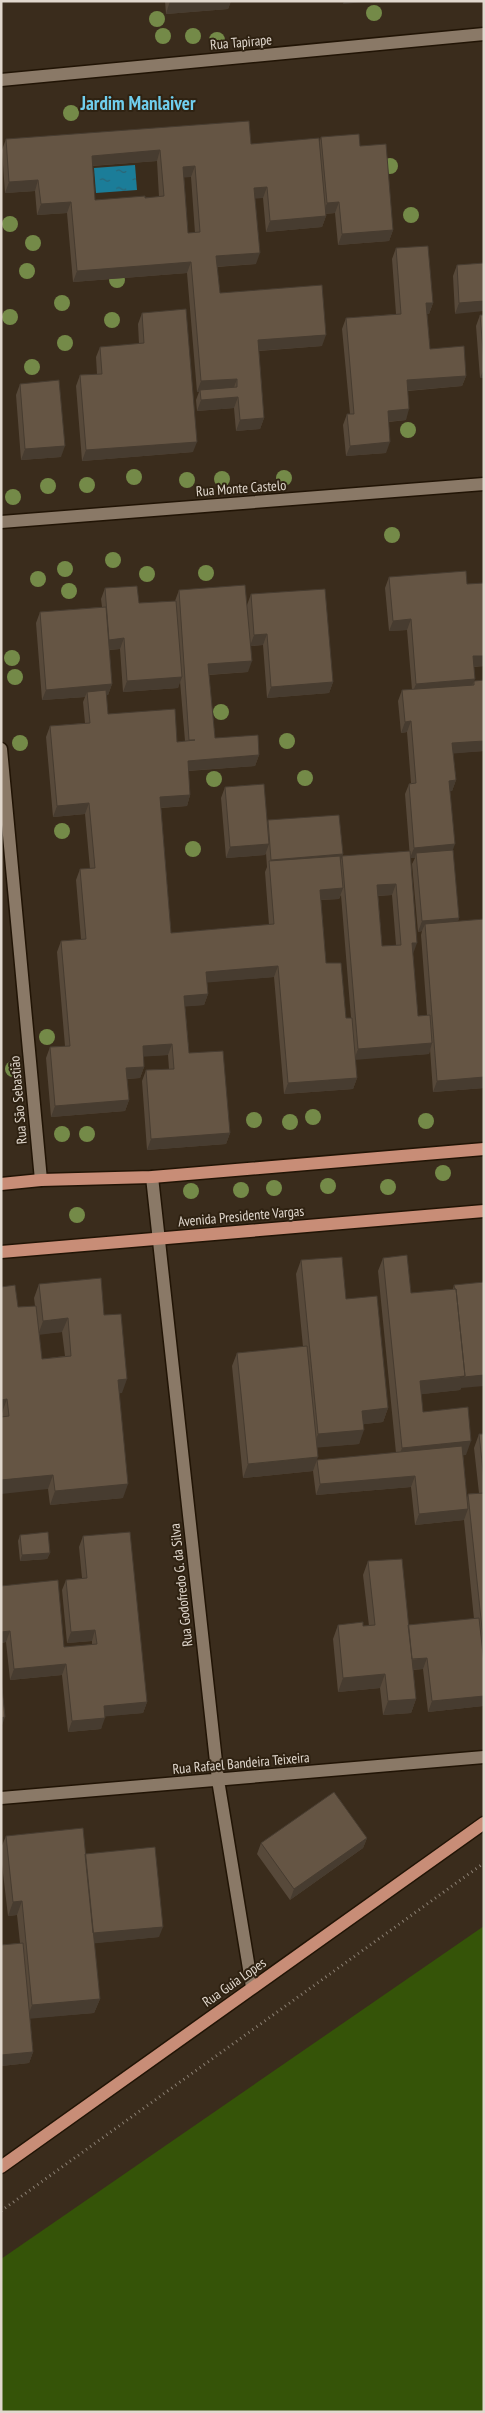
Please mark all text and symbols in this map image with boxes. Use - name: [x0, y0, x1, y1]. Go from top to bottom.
- street label: Rua Tapirape: [209, 30, 273, 54]
- district label: Jardim Manlaiver: [79, 91, 196, 115]
- street label: Rua Monte Castelo: [195, 476, 287, 500]
- street label: Rua São Sebastião: [5, 1055, 31, 1145]
- street label: Avenida Presidente Vargas: [177, 1202, 305, 1230]
- street label: Rua Godofredo G. da Silva: [166, 1522, 196, 1648]
- street label: Rua Rafael Bandeira Teixeira: [172, 1748, 310, 1778]
- street label: Rua Guia Lopes: [199, 1953, 270, 2011]

